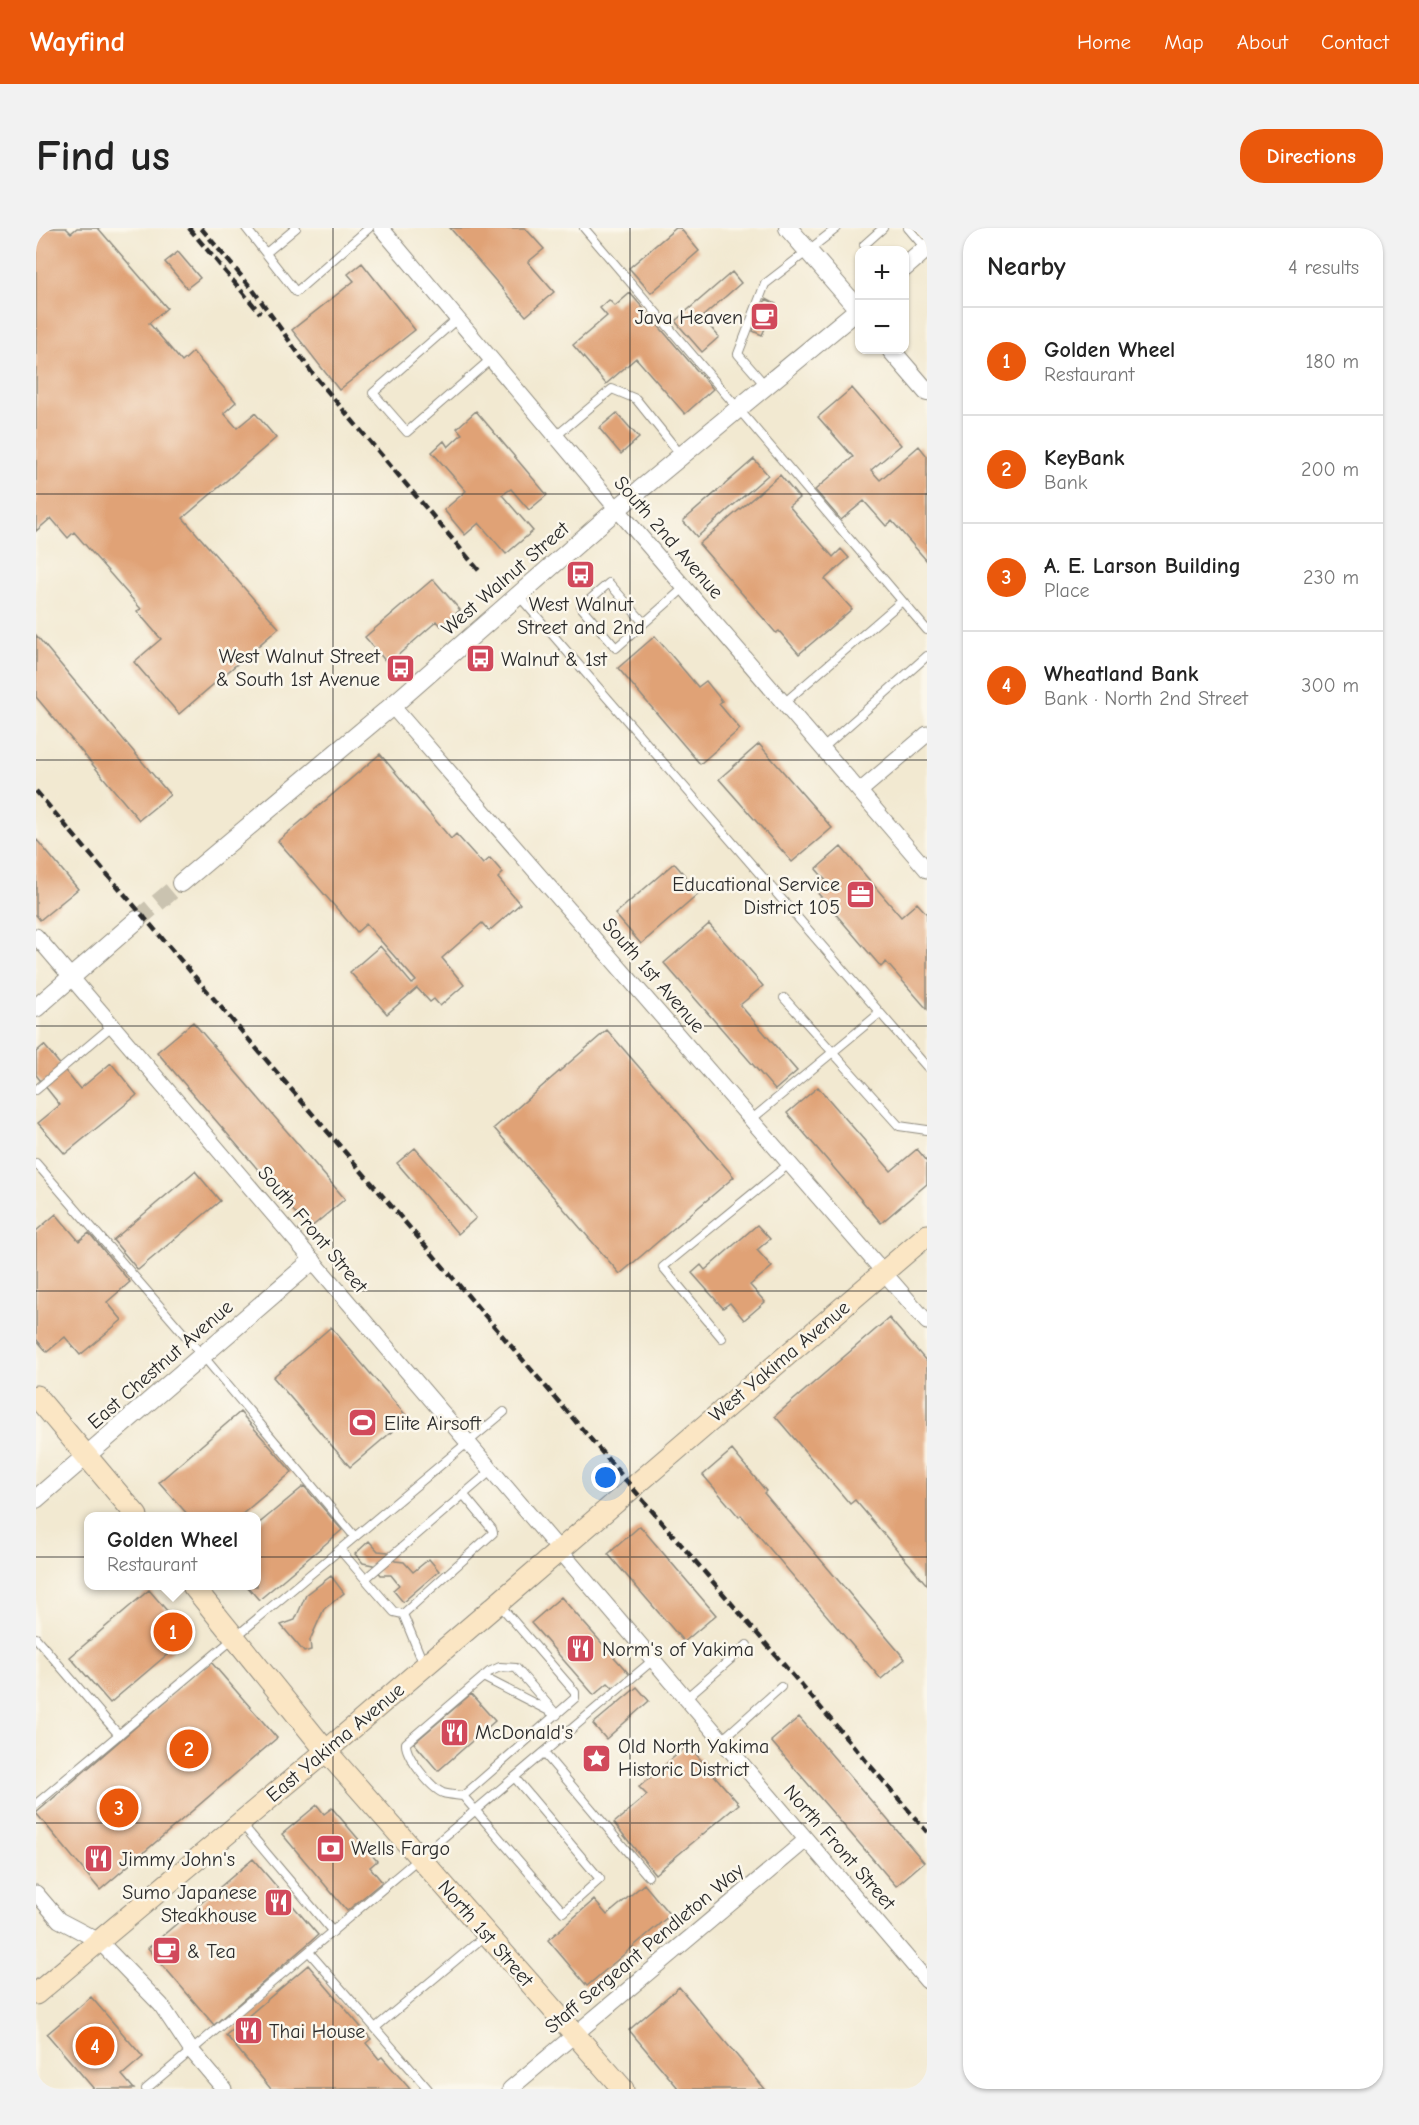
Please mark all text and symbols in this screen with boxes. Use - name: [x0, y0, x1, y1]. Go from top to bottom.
- text: Wayfind: [30, 26, 125, 58]
- text: Home: [1077, 30, 1131, 54]
- text: Map: [1164, 30, 1204, 54]
- text: About: [1237, 30, 1288, 54]
- text: Contact: [1321, 30, 1389, 54]
- button: Directions: [1240, 129, 1383, 183]
- text: Find us: [36, 132, 170, 181]
- map controls: [855, 246, 909, 354]
- button: +: [855, 246, 909, 300]
- text: Nearby: [987, 252, 1066, 282]
- text: 4 results: [1288, 256, 1359, 279]
- button: −: [855, 300, 909, 354]
- cafe icon: Java Heaven: [748, 301, 780, 333]
- place label: Java Heaven: [635, 306, 743, 329]
- text: Golden Wheel: [1044, 337, 1175, 363]
- text: 1: [1003, 350, 1010, 373]
- text: 180 m: [1305, 350, 1359, 373]
- text: Restaurant: [1044, 363, 1134, 386]
- text: KeyBank: [1044, 445, 1125, 471]
- text: 2: [1002, 458, 1011, 481]
- text: 200 m: [1301, 458, 1359, 481]
- street label: South 2nd Avenue: [609, 471, 728, 603]
- text: Bank: [1044, 471, 1087, 494]
- street label: West Walnut Street: [437, 516, 575, 640]
- text: A. E. Larson Building: [1044, 553, 1241, 579]
- bus stop icon: West Walnut Street and 2nd: [565, 558, 597, 590]
- text: 3: [1002, 566, 1011, 589]
- text: 230 m: [1303, 566, 1359, 589]
- text: Place: [1044, 579, 1090, 602]
- place label: West Walnut Street and 2nd: [517, 593, 645, 639]
- bus stop icon: Walnut & 1st: [464, 643, 496, 675]
- place label: West Walnut Street & South 1st Avenue: [216, 645, 381, 691]
- place label: Walnut & 1st: [501, 648, 608, 671]
- bus stop icon: West Walnut Street & South 1st Avenue: [385, 652, 417, 684]
- text: Wheatland Bank: [1044, 661, 1198, 687]
- text: 4: [1002, 674, 1011, 697]
- text: 300 m: [1301, 674, 1359, 697]
- text: Bank · North 2nd Street: [1044, 687, 1248, 710]
- place label: Educational Service District 105: [672, 873, 840, 919]
- office icon: Educational Service District 105: [845, 879, 877, 911]
- street label: South 1st Avenue: [598, 913, 710, 1037]
- street label: South Front Street: [253, 1161, 373, 1298]
- street label: East Chestnut Avenue: [83, 1295, 238, 1434]
- street label: West Yakima Avenue: [704, 1296, 854, 1427]
- sports icon: Elite Airsoft: [347, 1407, 379, 1439]
- place label: Elite Airsoft: [384, 1412, 482, 1435]
- your location: [591, 1463, 620, 1492]
- popup: [84, 1512, 261, 1590]
- text: Golden Wheel: [107, 1527, 238, 1553]
- text: Restaurant: [107, 1553, 197, 1576]
- pin: 1: [154, 1610, 192, 1654]
- restaurant icon: Norm's of Yakima: [565, 1633, 597, 1665]
- place label: Norm's of Yakima: [602, 1638, 754, 1661]
- street label: East Yakima Avenue: [262, 1678, 409, 1807]
- restaurant icon: McDonald's: [438, 1716, 470, 1748]
- place label: McDonald's: [475, 1721, 573, 1744]
- pin: 2: [170, 1726, 208, 1772]
- place label: Old North Yakima Historic District: [618, 1735, 769, 1781]
- place icon: Old North Yakima Historic District: [581, 1742, 613, 1774]
- street label: North Front Street: [779, 1780, 901, 1915]
- pin: 3: [100, 1786, 139, 1830]
- bank icon: Wells Fargo: [314, 1832, 346, 1864]
- place label: Wells Fargo: [351, 1837, 450, 1860]
- restaurant icon: Jimmy John's: [82, 1843, 114, 1875]
- place label: Jimmy John's: [119, 1848, 235, 1871]
- street label: Staff Sergeant Pendleton Way: [540, 1858, 748, 2038]
- street label: North 1st Street: [433, 1875, 539, 1992]
- place label: Sumo Japanese Steakhouse: [122, 1881, 257, 1927]
- restaurant icon: Sumo Japanese Steakhouse: [262, 1887, 294, 1919]
- cafe icon: & Tea: [150, 1935, 182, 1967]
- place label: & Tea: [187, 1940, 236, 1963]
- restaurant icon: Thai House: [232, 2015, 264, 2047]
- place label: Thai House: [269, 2020, 365, 2043]
- pin: 4: [76, 2024, 114, 2068]

